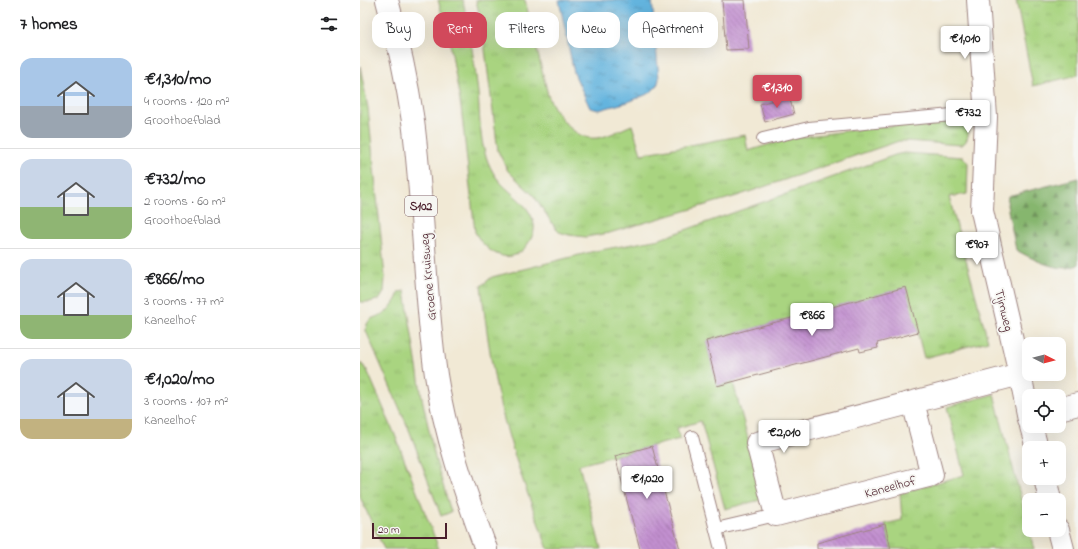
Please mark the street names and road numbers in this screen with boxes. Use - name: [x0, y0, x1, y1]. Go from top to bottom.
- road number: S102: [405, 196, 437, 216]
- street label: Groene Kruisweg: [415, 232, 443, 321]
- street label: Tijmweg: [988, 287, 1018, 334]
- street label: Kaneelhof: [863, 471, 919, 503]

